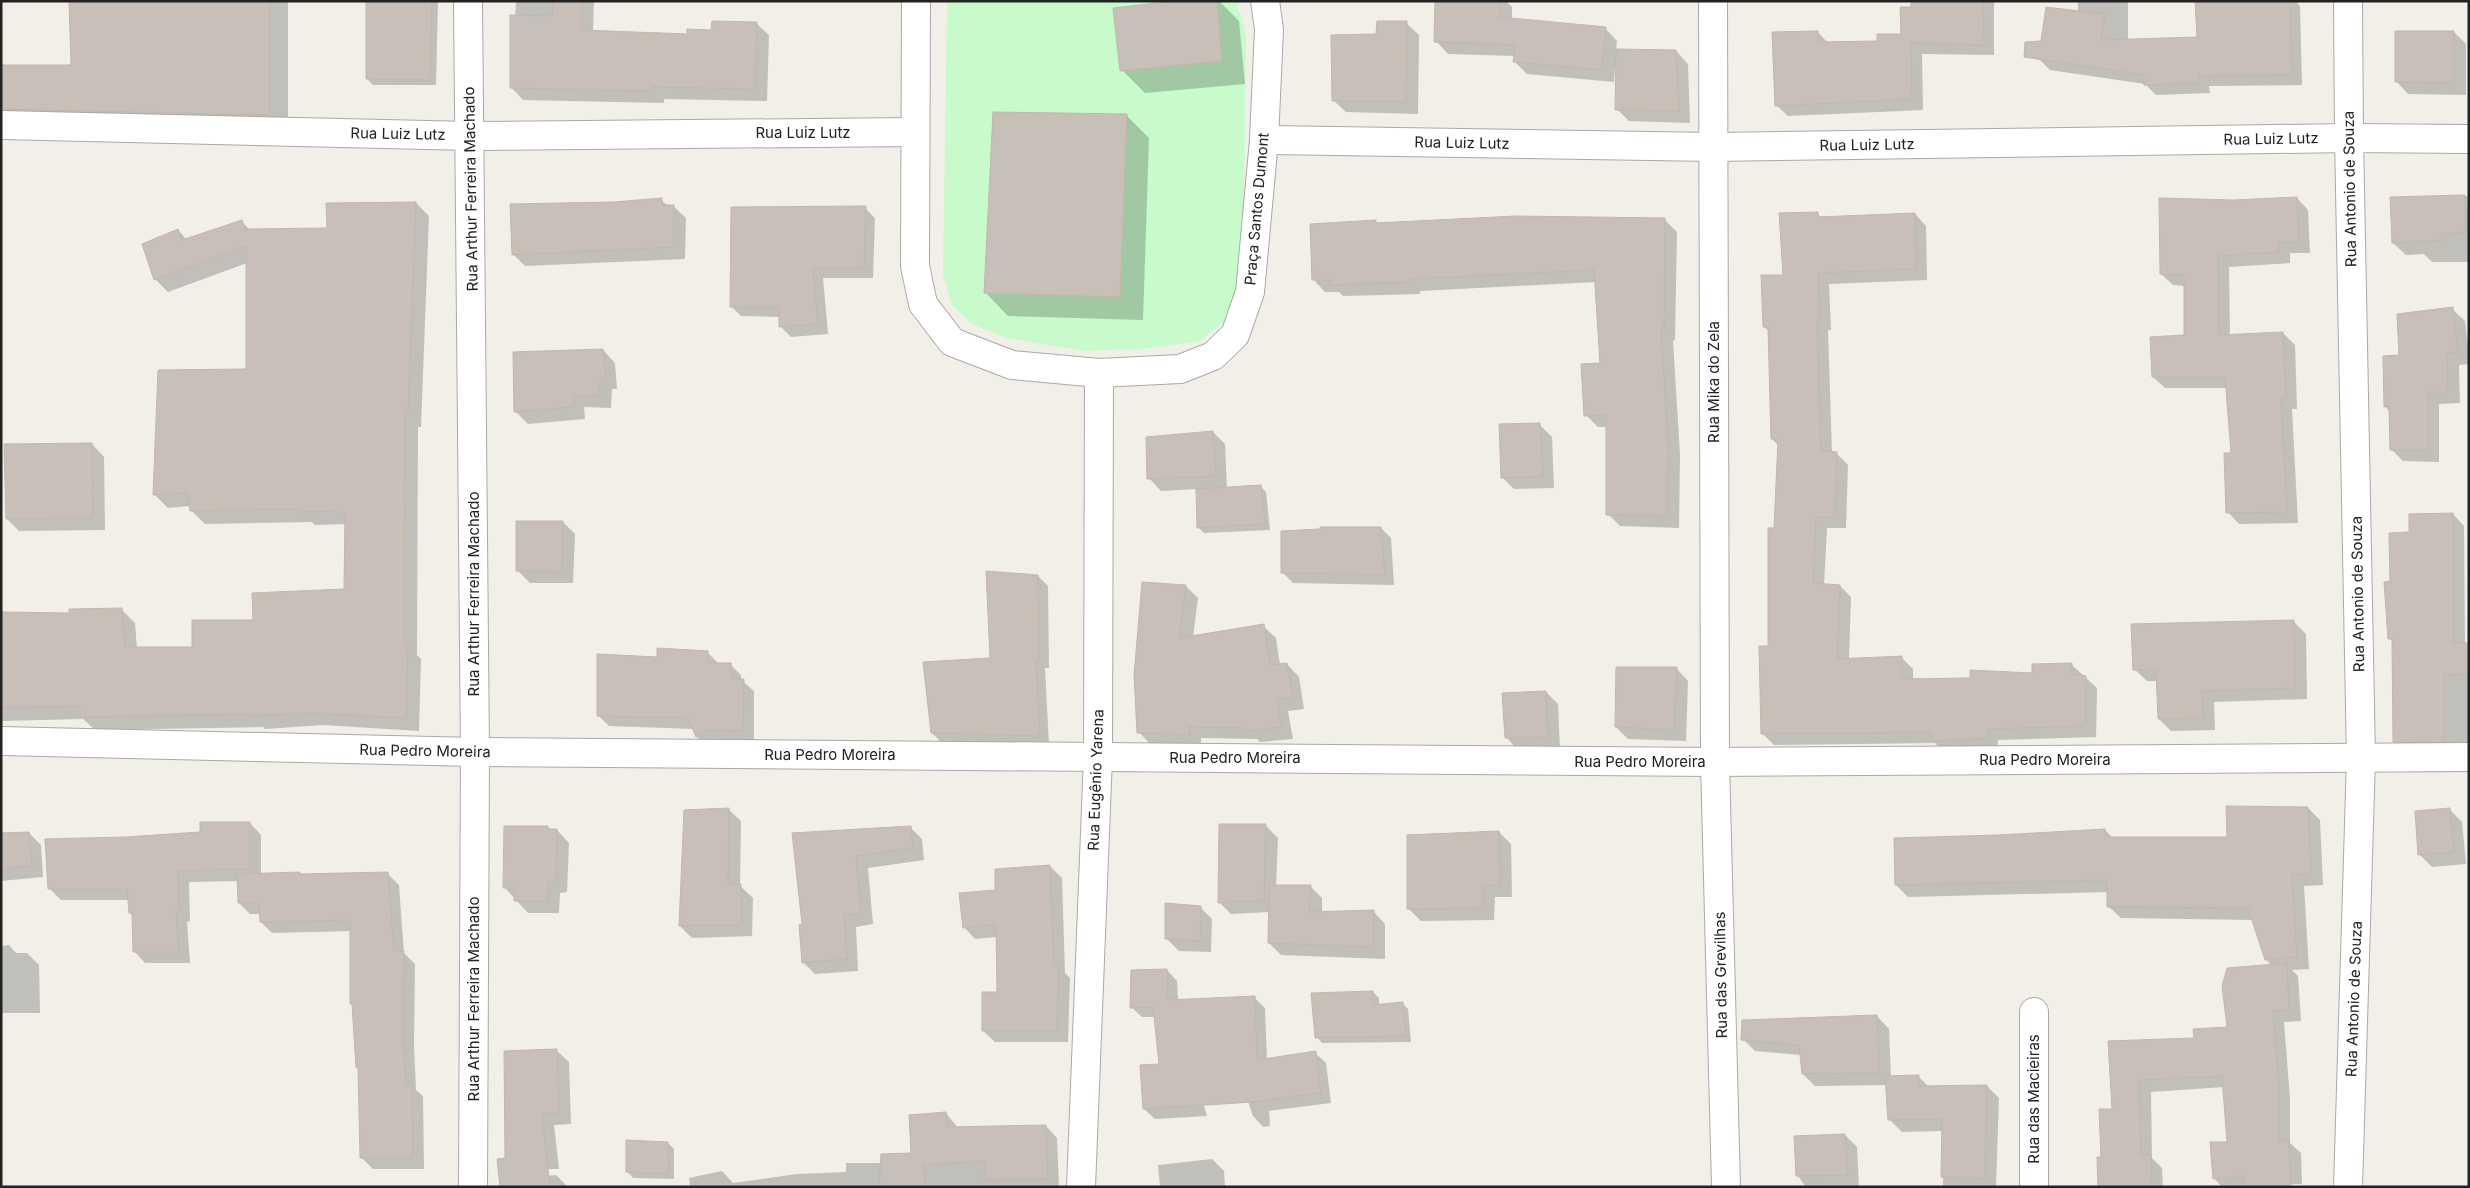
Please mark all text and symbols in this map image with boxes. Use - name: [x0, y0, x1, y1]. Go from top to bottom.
- street label: Rua Arthur Ferreira Machado: [459, 86, 482, 292]
- street label: Rua Antonio de Souza: [2339, 111, 2360, 267]
- street label: Rua Luiz Lutz: [350, 123, 446, 144]
- street label: Rua Luiz Lutz: [755, 123, 851, 142]
- street label: Rua Luiz Lutz: [2223, 128, 2319, 149]
- street label: Praça Santos Dumont: [1240, 132, 1273, 286]
- street label: Rua Luiz Lutz: [1414, 132, 1510, 153]
- street label: Rua Luiz Lutz: [1819, 134, 1915, 155]
- street label: Rua Mika do Zela: [1704, 321, 1723, 443]
- street label: Rua Arthur Ferreira Machado: [464, 492, 483, 696]
- street label: Rua Antonio de Souza: [2347, 516, 2368, 672]
- street label: Rua Eugênio Yarena: [1084, 709, 1107, 851]
- street label: Rua Pedro Moreira: [359, 740, 491, 761]
- street label: Rua Pedro Moreira: [764, 745, 896, 764]
- street label: Rua Pedro Moreira: [1169, 748, 1301, 767]
- street label: Rua Pedro Moreira: [1979, 750, 2111, 769]
- street label: Rua Pedro Moreira: [1574, 752, 1706, 771]
- street label: Rua Arthur Ferreira Machado: [464, 897, 483, 1101]
- street label: Rua das Grevilhas: [1710, 911, 1731, 1039]
- street label: Rua Antonio de Souza: [2341, 921, 2366, 1077]
- street label: Rua das Macieiras: [2024, 1034, 2043, 1164]

